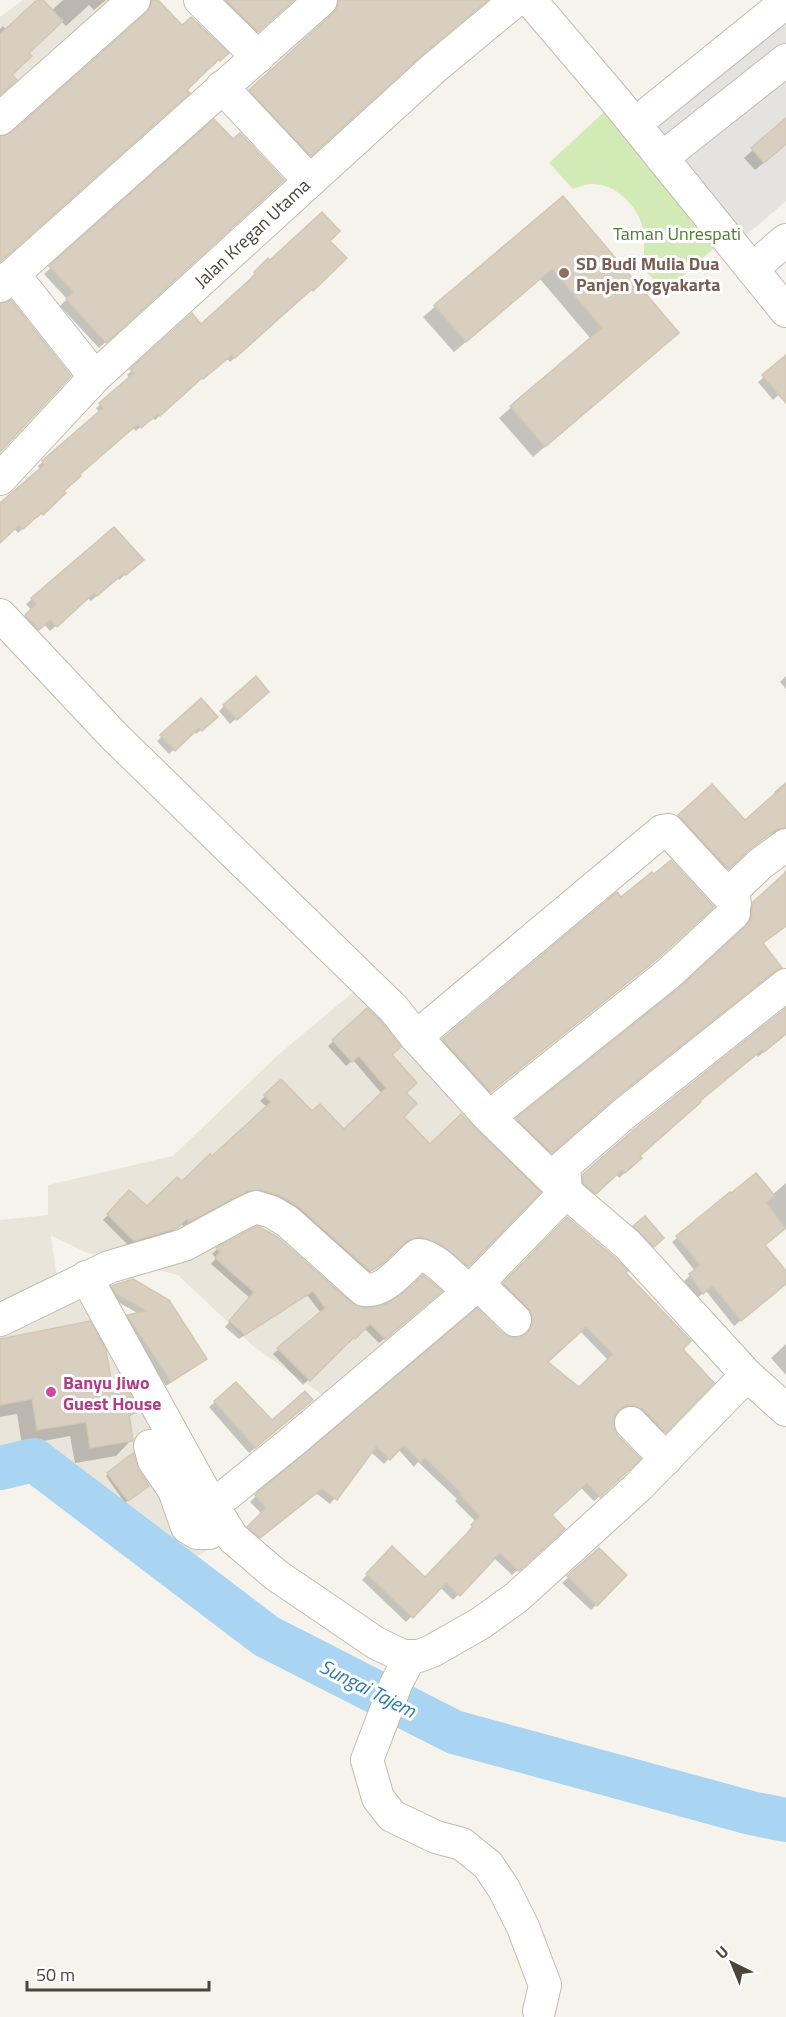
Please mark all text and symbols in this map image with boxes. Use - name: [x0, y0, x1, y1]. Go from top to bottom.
- street label: Jalan Kregan Utama: [188, 172, 316, 294]
- park label: Taman Unrespati: [613, 220, 741, 247]
- place label: SD Budi Mulia Dua Panjen Yogyakarta: [576, 250, 720, 298]
- marker: SD Budi Mulia Dua Panjen Yogyakarta: [557, 266, 571, 280]
- place label: Banyu Jiwo Guest House: [63, 1369, 161, 1417]
- marker: Banyu Jiwo Guest House: [44, 1385, 58, 1399]
- water label: Sungai Tajem: [314, 1650, 422, 1726]
- north arrow: [702, 1933, 762, 1993]
- text: U: [710, 1940, 734, 1964]
- scale bar: [27, 1954, 208, 1992]
- text: 50 m: [36, 1961, 75, 1988]

